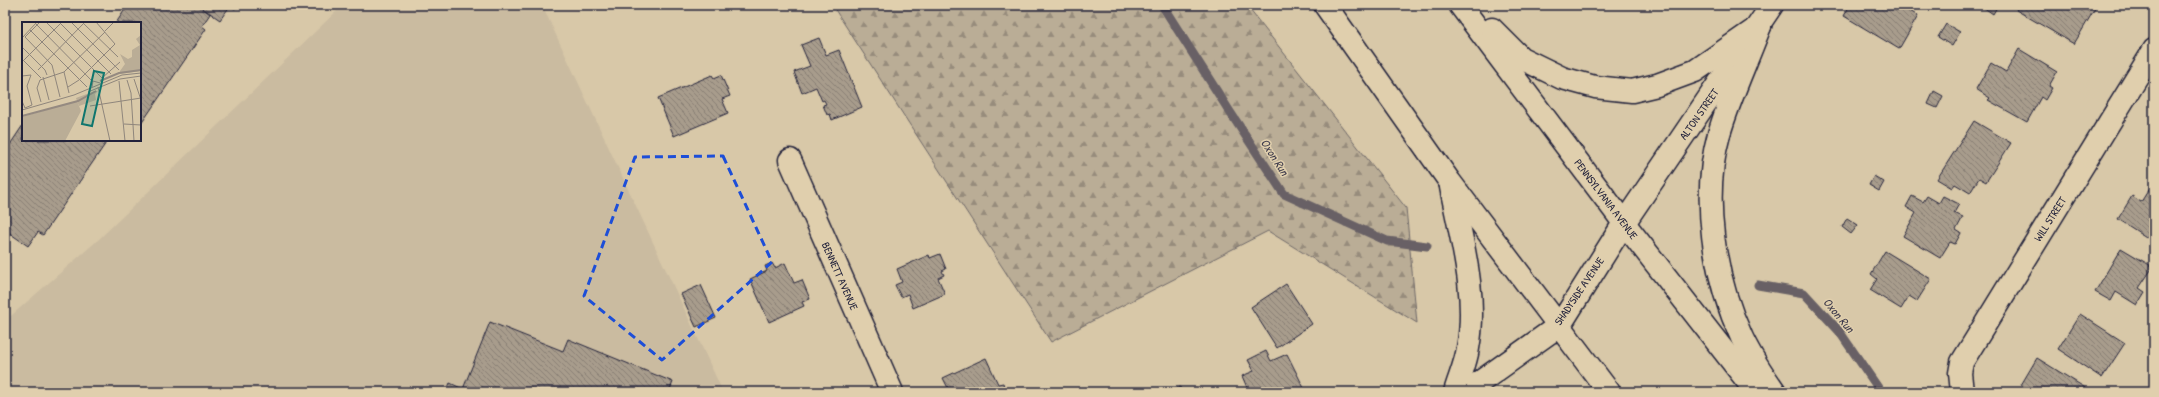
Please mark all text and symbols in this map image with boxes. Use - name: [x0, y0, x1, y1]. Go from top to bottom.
- inset map: [22, 22, 141, 141]
- street label: ALTON STREET: [1676, 85, 1722, 142]
- water label: Oxon Run: [1257, 135, 1294, 180]
- street label: PENNSYLVANIA AVENUE: [1571, 156, 1641, 242]
- street label: WILL STREET: [2031, 193, 2070, 244]
- street label: BENNETT AVENUE: [819, 240, 861, 312]
- street label: SHADYSIDE AVENUE: [1551, 254, 1607, 328]
- water label: Oxon Run: [1819, 294, 1860, 337]

